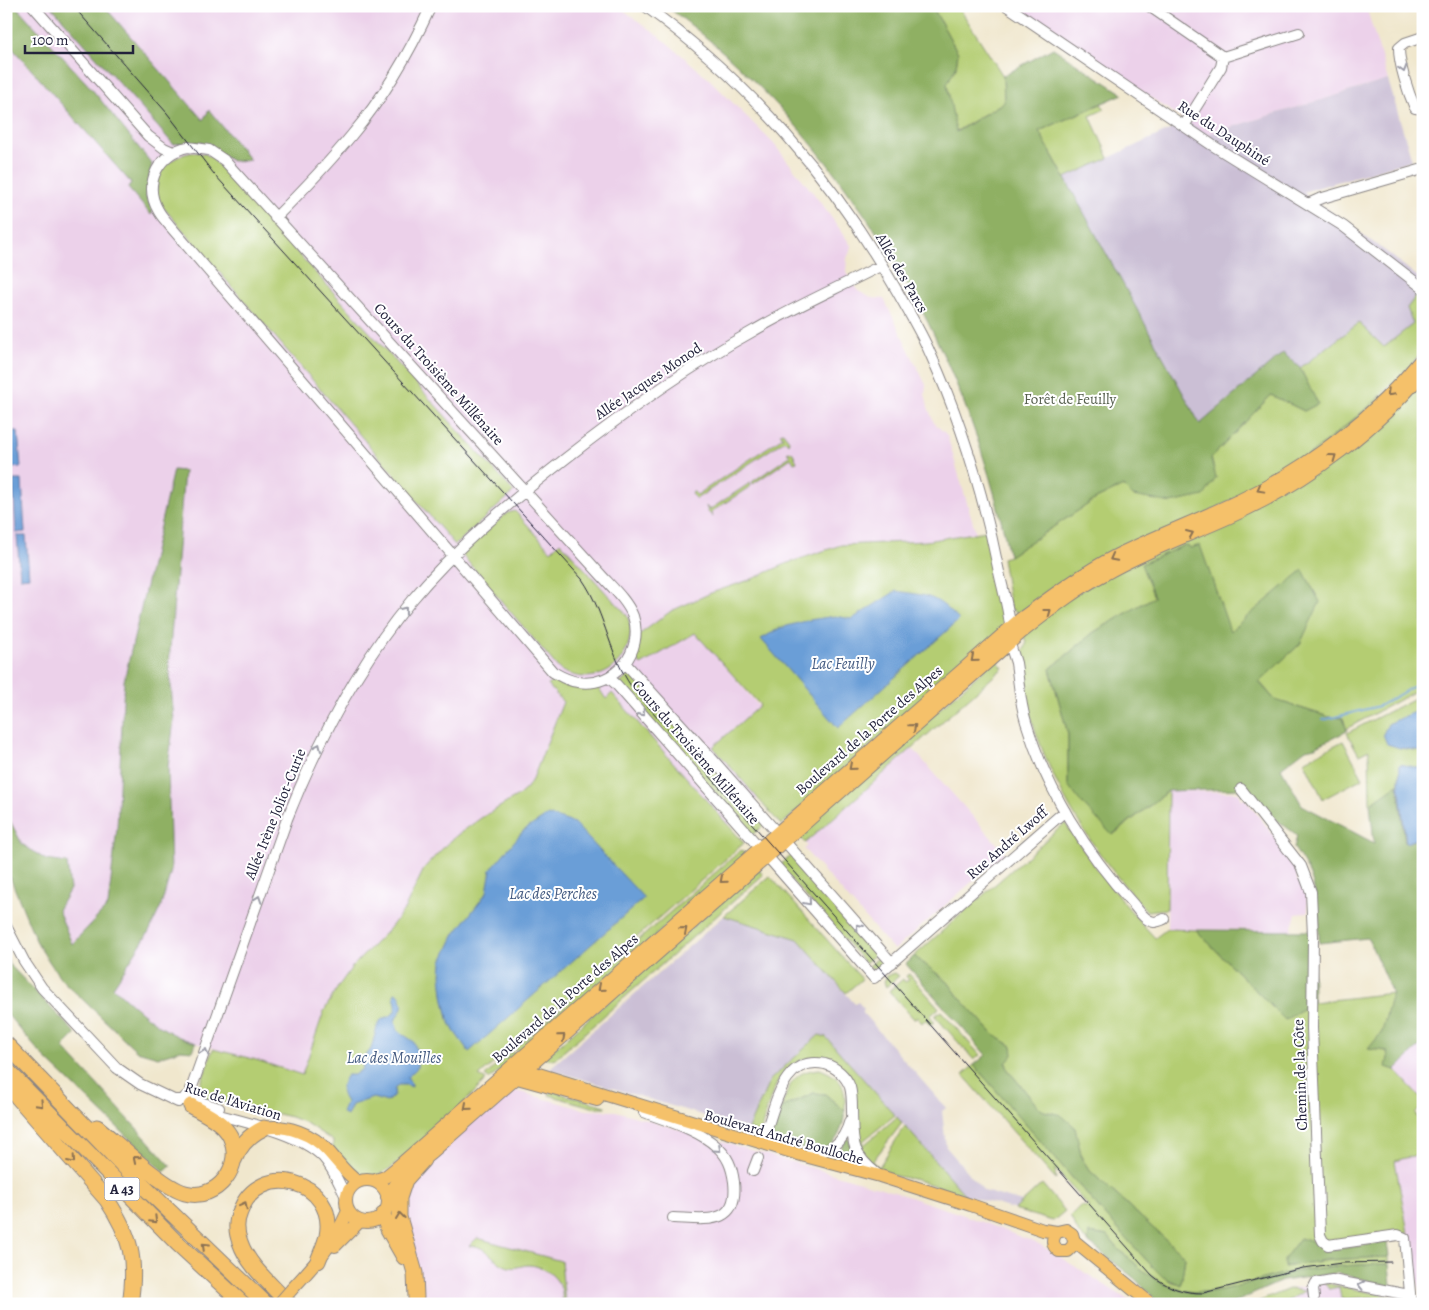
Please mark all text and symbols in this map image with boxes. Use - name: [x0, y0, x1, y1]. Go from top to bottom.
- scale bar: [25, 22, 132, 54]
- text: 100 m: [32, 30, 69, 50]
- one-way arrow: [1397, 65, 1407, 73]
- street label: Rue du Dauphiné: [1174, 96, 1274, 171]
- street label: Allée des Parcs: [871, 229, 933, 316]
- street label: Cours du Troisième Millénaire: [370, 298, 509, 450]
- street label: Allée Jacques Monod: [590, 337, 706, 425]
- one-way arrow: [1387, 387, 1396, 396]
- park label: Forêt de Feuilly: [1024, 389, 1117, 409]
- one-way arrow: [1327, 454, 1337, 463]
- one-way arrow: [1257, 483, 1266, 493]
- one-way arrow: [1185, 530, 1194, 541]
- one-way arrow: [1109, 551, 1118, 561]
- one-way arrow: [398, 607, 406, 616]
- one-way arrow: [1042, 609, 1052, 618]
- water label: Lac Feuilly: [811, 653, 875, 675]
- one-way arrow: [971, 654, 980, 662]
- street label: Boulevard de la Porte des Alpes: [791, 661, 947, 799]
- street label: Cours du Troisième Millénaire: [628, 676, 765, 829]
- one-way arrow: [636, 708, 645, 717]
- one-way arrow: [907, 724, 916, 733]
- one-way arrow: [311, 744, 321, 753]
- street label: Allée Irène Joliot-Curie: [239, 745, 311, 883]
- one-way arrow: [848, 761, 857, 770]
- street label: Rue André Lwoff: [962, 801, 1053, 884]
- one-way arrow: [720, 874, 729, 883]
- water label: Lac des Perches: [509, 883, 598, 905]
- one-way arrow: [252, 895, 262, 903]
- one-way arrow: [802, 897, 811, 906]
- one-way arrow: [856, 923, 865, 932]
- one-way arrow: [678, 927, 687, 936]
- street label: Boulevard de la Porte des Alpes: [487, 929, 643, 1067]
- one-way arrow: [598, 982, 607, 991]
- street label: Chemin de la Côte: [1288, 1019, 1312, 1131]
- one-way arrow: [556, 1034, 565, 1043]
- water label: Lac des Mouilles: [346, 1047, 442, 1069]
- one-way arrow: [199, 1048, 209, 1057]
- street label: Rue de l'Aviation: [182, 1077, 284, 1125]
- one-way arrow: [34, 1098, 43, 1107]
- one-way arrow: [463, 1101, 472, 1110]
- street label: Boulevard André Boulloche: [702, 1105, 866, 1169]
- one-way arrow: [713, 1143, 722, 1152]
- one-way arrow: [67, 1155, 76, 1164]
- one-way arrow: [132, 1155, 141, 1164]
- road number: A 43: [104, 1178, 140, 1200]
- one-way arrow: [238, 1201, 248, 1210]
- one-way arrow: [395, 1212, 406, 1220]
- one-way arrow: [148, 1214, 157, 1223]
- one-way arrow: [202, 1243, 211, 1252]
- one-way arrow: [1357, 1280, 1366, 1291]

